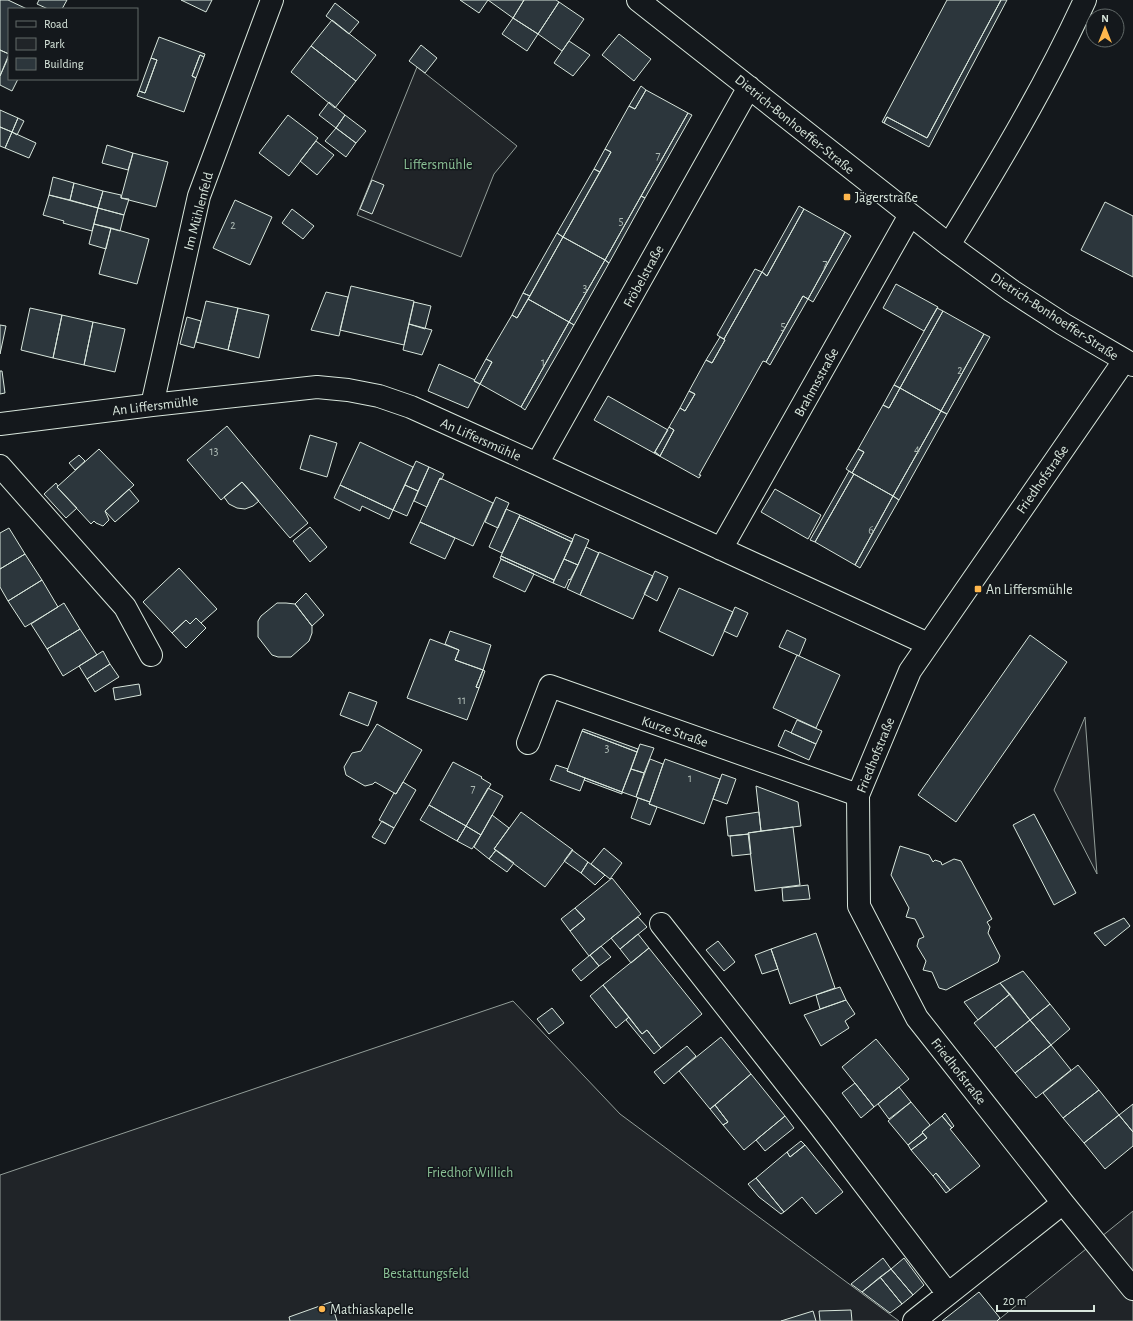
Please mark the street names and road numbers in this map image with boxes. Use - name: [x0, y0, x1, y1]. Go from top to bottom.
- street label: Dietrich-Bonhoeffer-Straße: [732, 72, 857, 177]
- street label: Im Mühlenfeld: [182, 171, 216, 252]
- street label: Fröbelstraße: [621, 243, 667, 310]
- street label: Dietrich-Bonhoeffer-Straße: [988, 270, 1121, 363]
- street label: Brahmsstraße: [792, 346, 842, 419]
- street label: An Liffersmühle: [111, 394, 199, 418]
- street label: An Liffersmühle: [438, 416, 523, 464]
- street label: Friedhofstraße: [1014, 443, 1071, 516]
- street label: Kurze Straße: [640, 714, 710, 750]
- street label: Friedhofstraße: [854, 716, 897, 795]
- street label: Friedhofstraße: [928, 1036, 988, 1107]

